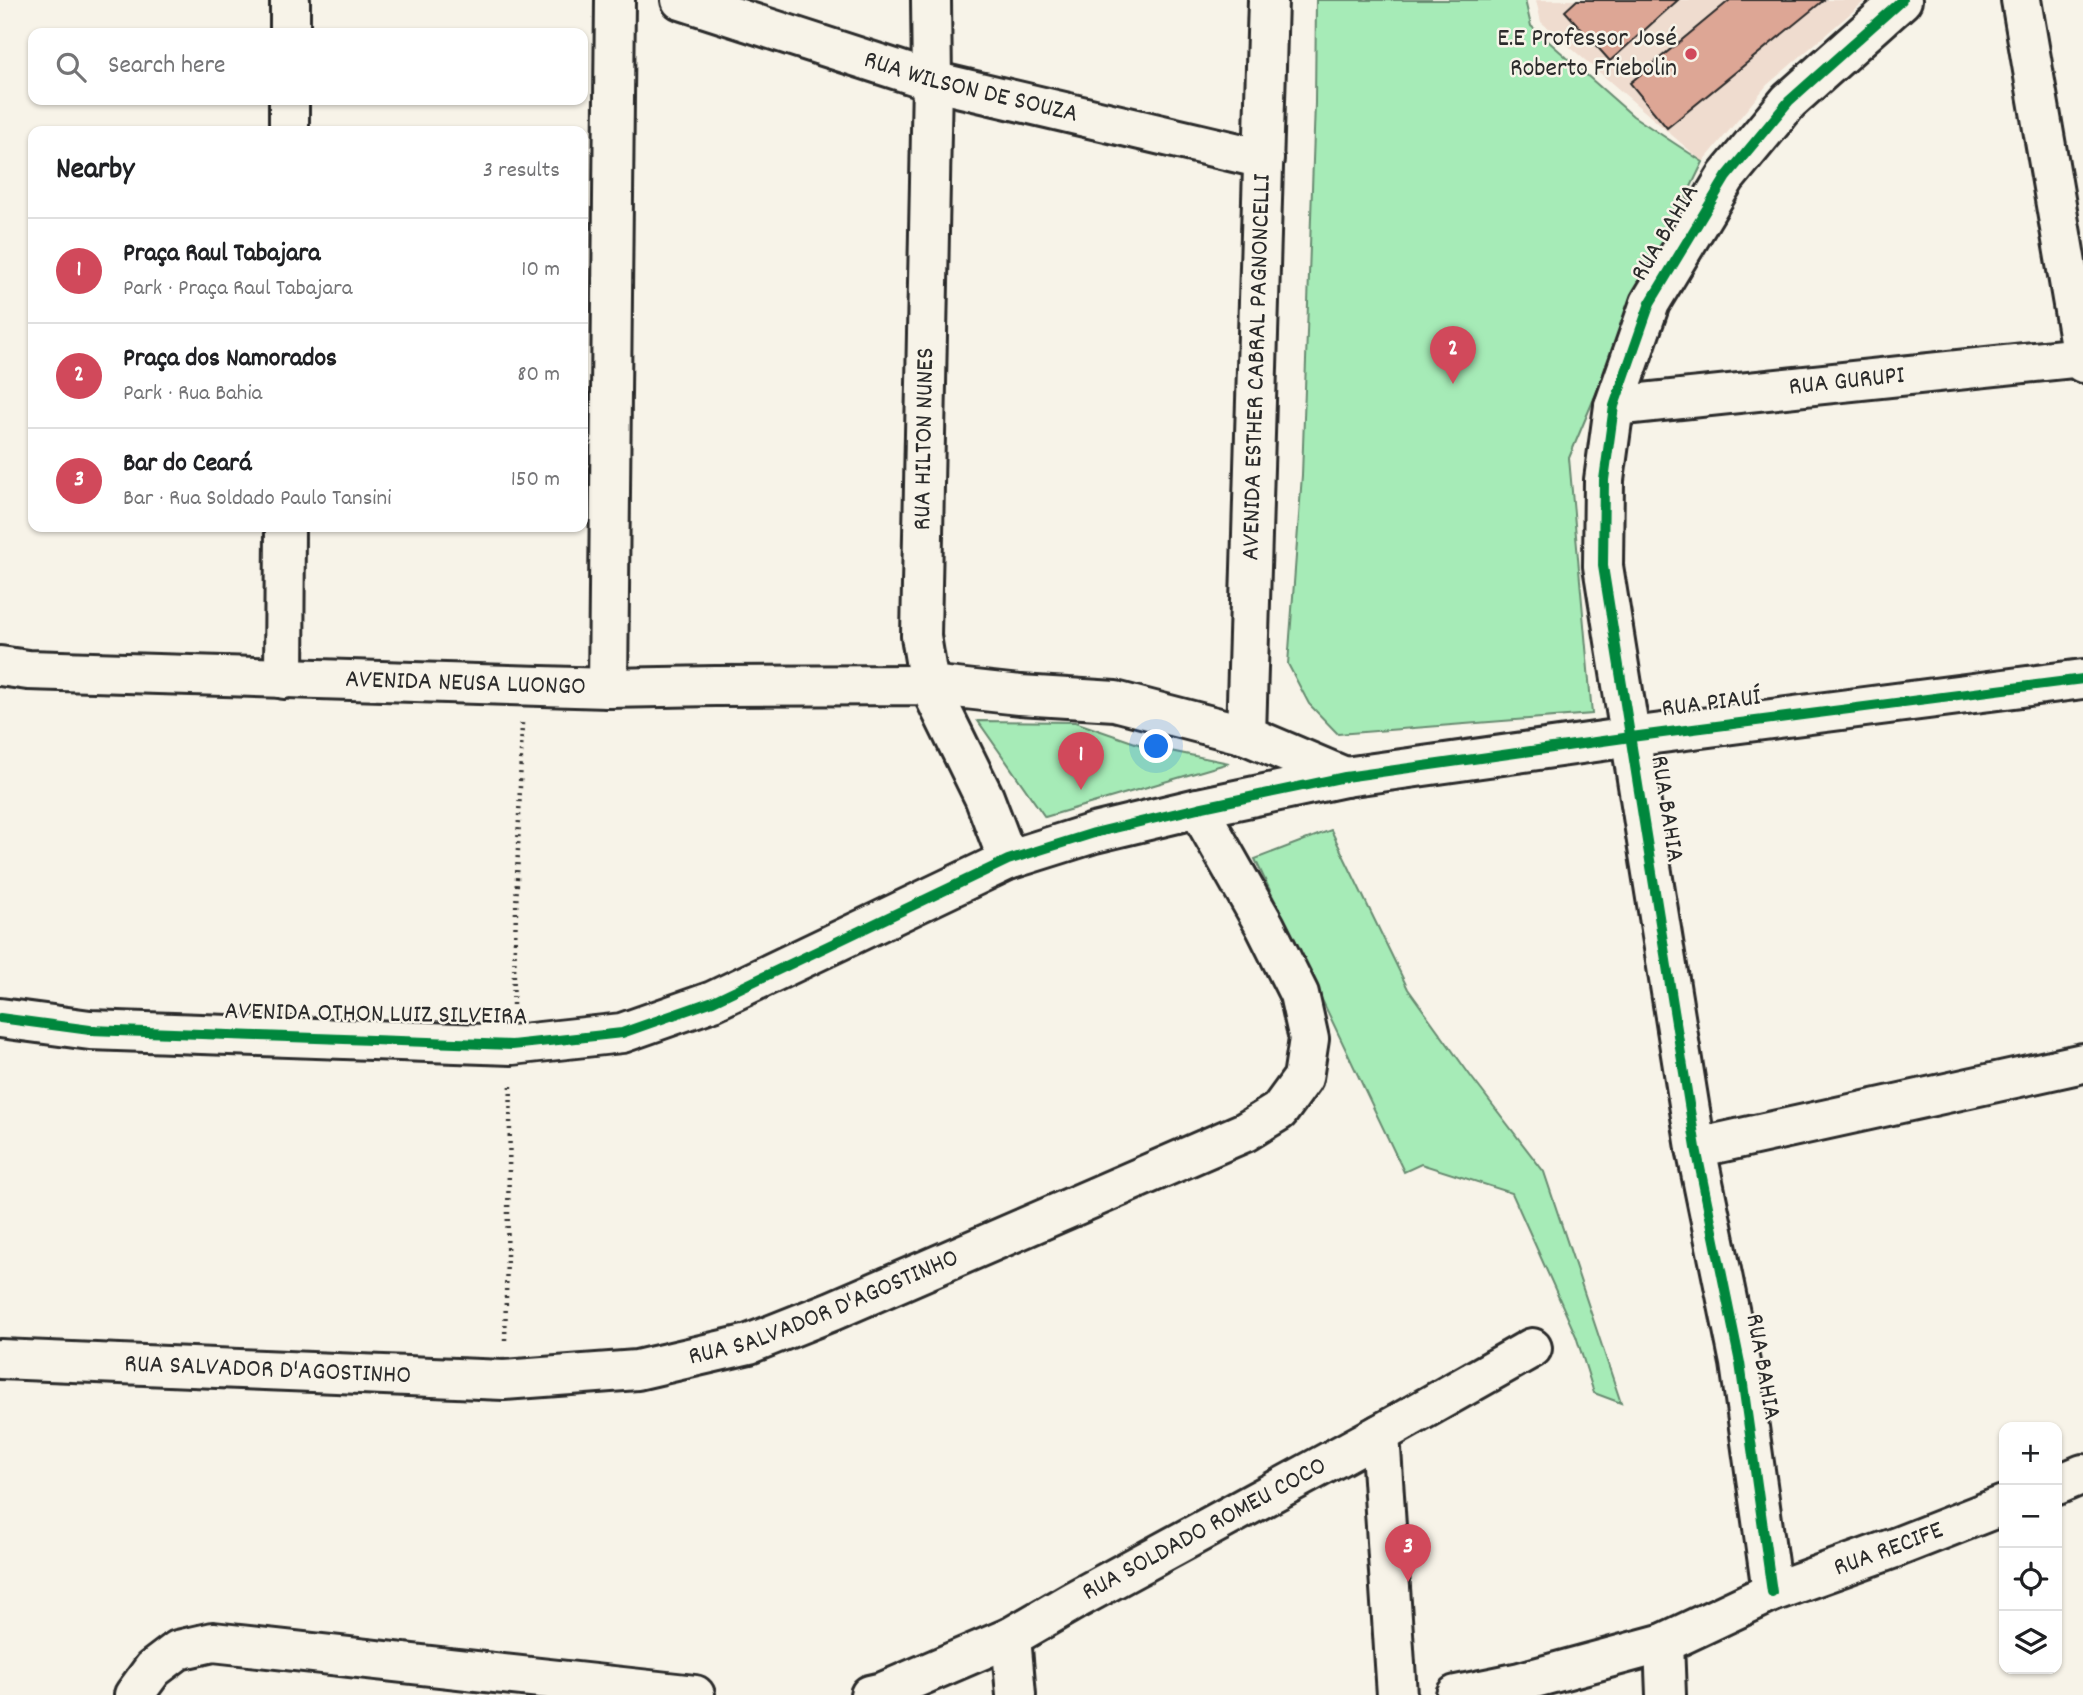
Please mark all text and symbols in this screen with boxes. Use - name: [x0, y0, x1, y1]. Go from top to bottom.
- place label: E.E Professor José Roberto Friebolin: [1497, 21, 1677, 88]
- search box: [28, 28, 588, 105]
- street label: RUA WILSON DE SOUZA: [859, 42, 1082, 133]
- marker: E.E Professor José Roberto Friebolin: [1683, 46, 1699, 62]
- icon: search: [52, 48, 90, 86]
- text: Search here: [108, 48, 226, 85]
- text: Nearby: [56, 150, 134, 193]
- text: 3 results: [483, 155, 560, 188]
- street label: AVENIDA ESTHER CABRAL PAGNONCELLI: [1233, 173, 1281, 561]
- street label: RUA BAHIA: [1622, 177, 1710, 289]
- text: Praça Raul Tabajara: [123, 236, 320, 273]
- text: 1: [76, 254, 82, 287]
- text: 10 m: [521, 254, 560, 287]
- text: Park · Praça Raul Tabajara: [123, 273, 353, 306]
- pin: 2: [1430, 326, 1476, 384]
- text: Praça dos Namorados: [123, 341, 337, 378]
- street label: RUA HILTON NUNES: [905, 347, 945, 531]
- street label: RUA GURUPI: [1787, 357, 1906, 406]
- text: 2: [74, 359, 84, 392]
- text: 80 m: [517, 359, 560, 392]
- text: Park · Rua Bahia: [123, 378, 262, 411]
- text: Bar do Ceará: [123, 446, 252, 483]
- text: 3: [74, 464, 84, 497]
- text: 150 m: [511, 464, 560, 497]
- text: Bar · Rua Soldado Paulo Tansini: [123, 483, 391, 516]
- street label: AVENIDA NEUSA LUONGO: [345, 661, 587, 706]
- street label: RUA PIAUÍ: [1660, 680, 1763, 728]
- your location: [1139, 729, 1173, 763]
- pin: 1: [1058, 732, 1104, 790]
- street label: RUA BAHIA: [1639, 753, 1693, 865]
- street label: AVENIDA OTHON LUIZ SILVEIRA: [224, 994, 528, 1036]
- street label: RUA SALVADOR D'AGOSTINHO: [685, 1240, 965, 1376]
- street label: RUA BAHIA: [1734, 1311, 1790, 1423]
- street label: RUA SALVADOR D'AGOSTINHO: [123, 1346, 412, 1395]
- map controls: [1999, 1422, 2062, 1674]
- button: +: [1999, 1422, 2062, 1485]
- street label: RUA SOLDADO ROMEU COCO: [1076, 1448, 1333, 1611]
- button: −: [1999, 1485, 2062, 1548]
- street label: RUA RECIFE: [1829, 1512, 1949, 1587]
- pin: 3: [1385, 1524, 1431, 1582]
- button: locate: [1999, 1548, 2062, 1611]
- button: layers: [1999, 1611, 2062, 1674]

